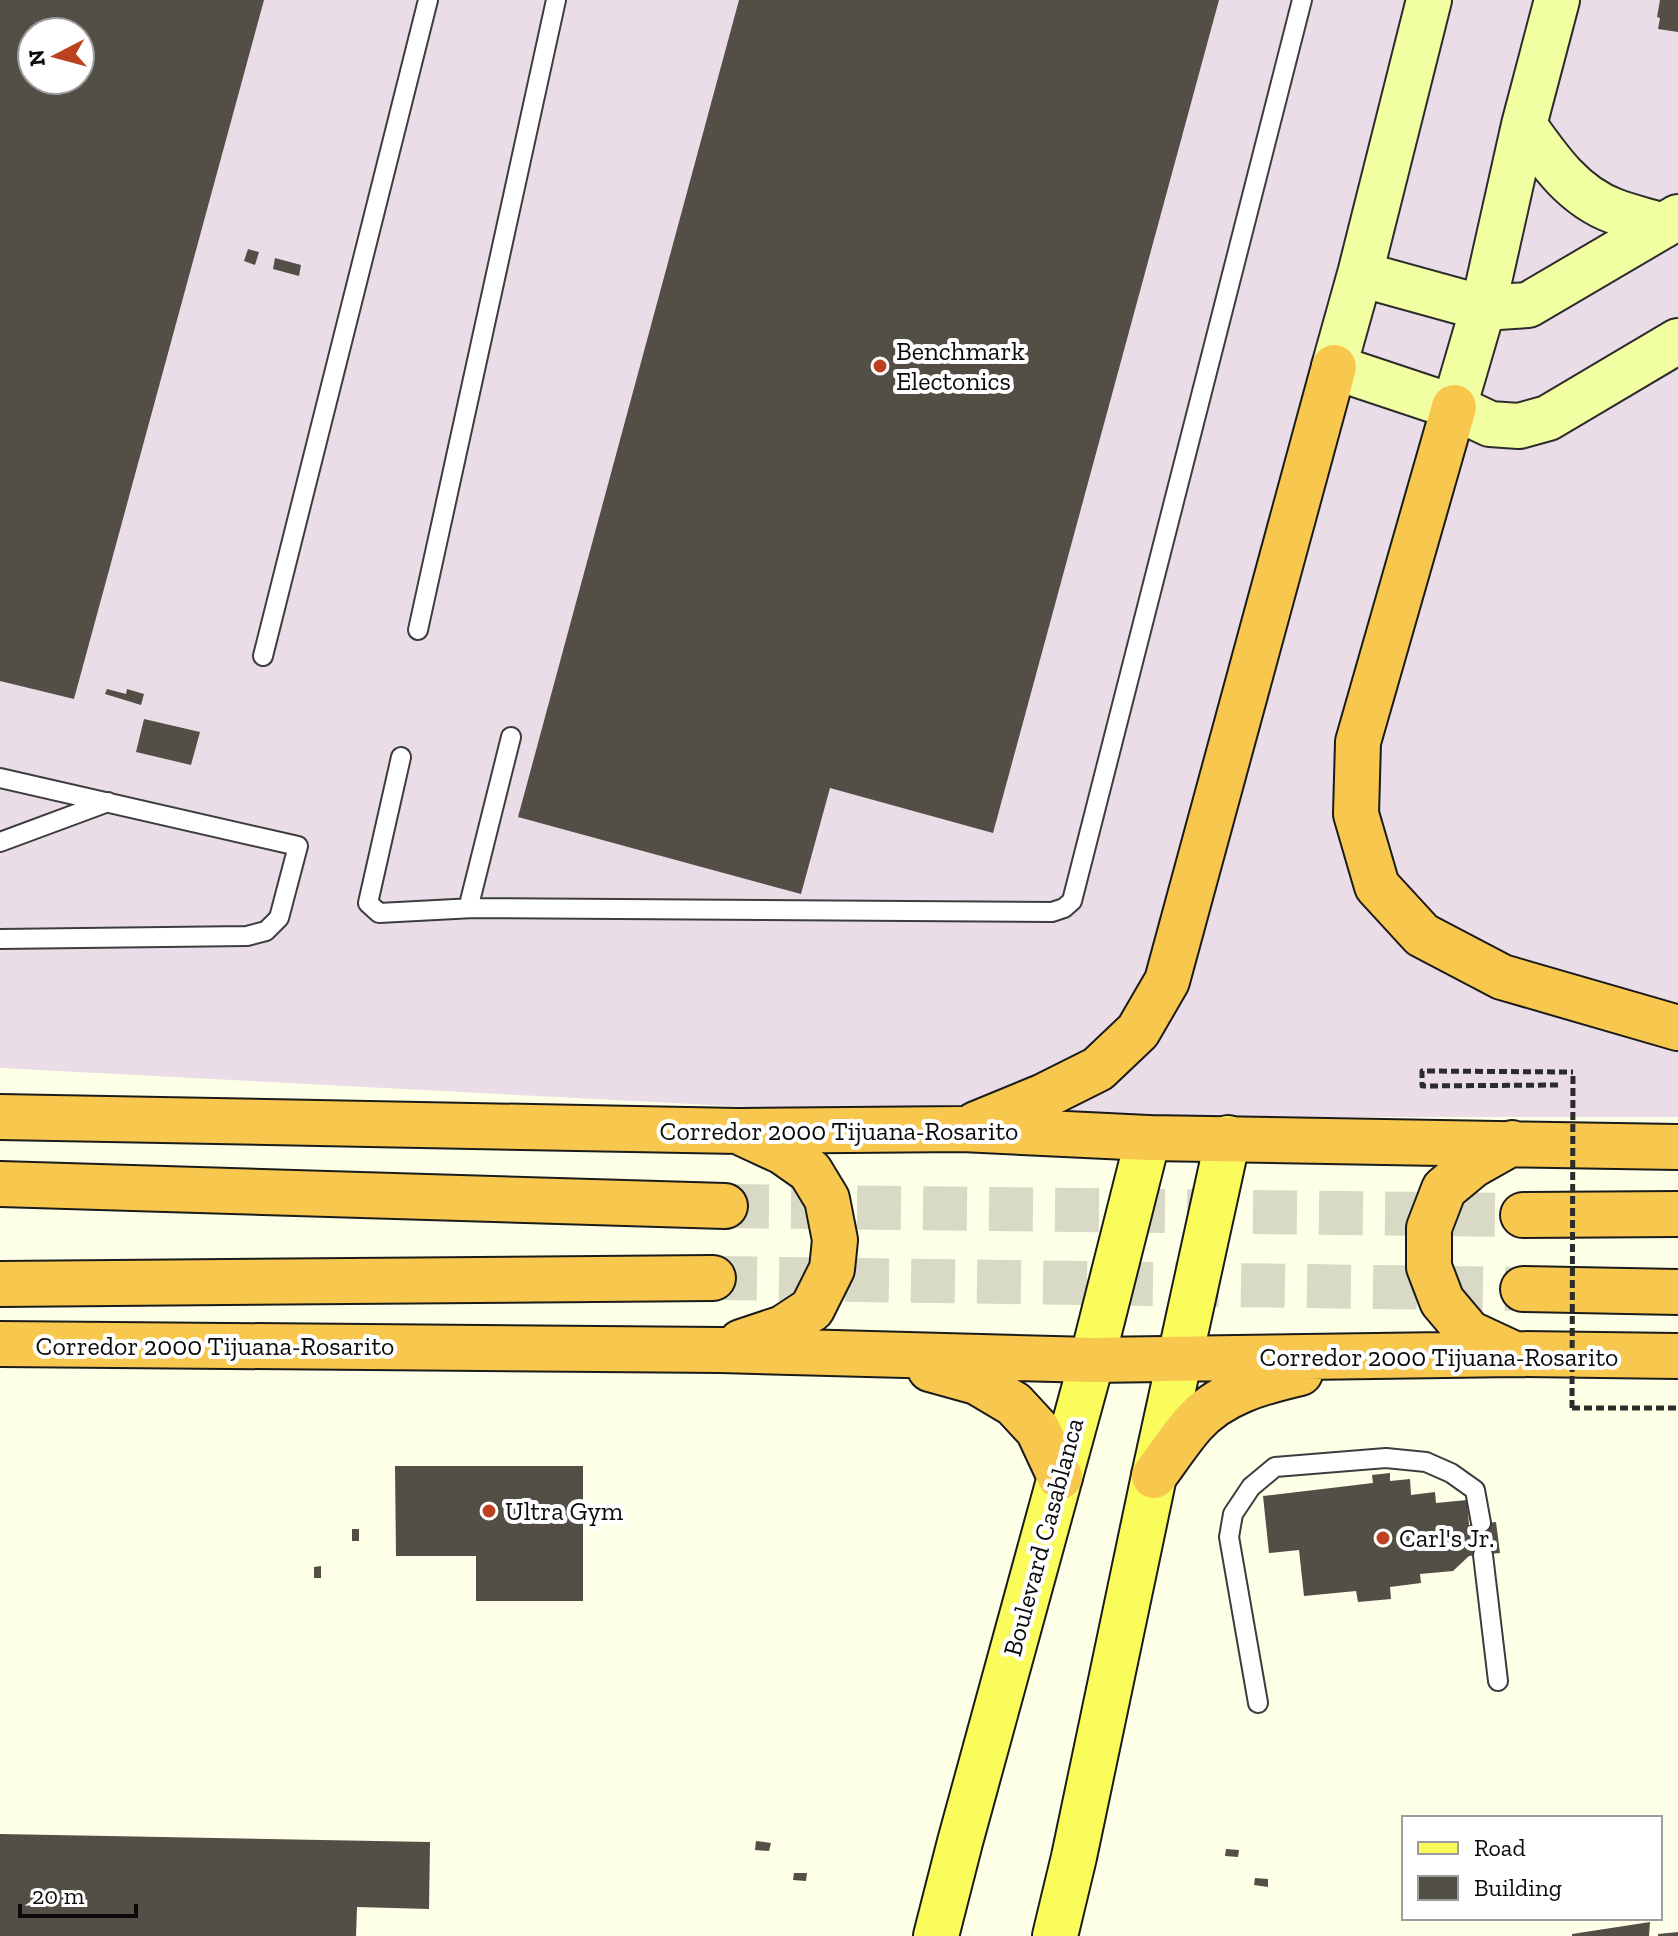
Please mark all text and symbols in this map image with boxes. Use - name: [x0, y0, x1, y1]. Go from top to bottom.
- north arrow: [16, 16, 96, 96]
- text: N: [22, 48, 51, 68]
- place label: Benchmark Electonics: [896, 335, 1025, 397]
- marker: Benchmark Electonics: [871, 357, 889, 375]
- street label: Corredor 2000 Tijuana-Rosarito: [660, 1115, 1018, 1147]
- street label: Corredor 2000 Tijuana-Rosarito: [36, 1330, 394, 1362]
- street label: Corredor 2000 Tijuana-Rosarito: [1260, 1341, 1618, 1373]
- street label: Boulevard Casablanca: [996, 1414, 1090, 1660]
- place label: Ultra Gym: [505, 1495, 624, 1527]
- marker: Ultra Gym: [480, 1502, 498, 1520]
- place label: Carl's Jr.: [1399, 1522, 1494, 1554]
- marker: Carl's Jr.: [1374, 1529, 1392, 1547]
- legend: [1402, 1816, 1662, 1920]
- text: Road: [1474, 1833, 1526, 1862]
- scale bar: [20, 1868, 136, 1918]
- text: Building: [1474, 1873, 1562, 1902]
- text: 20 m: [32, 1881, 85, 1910]

